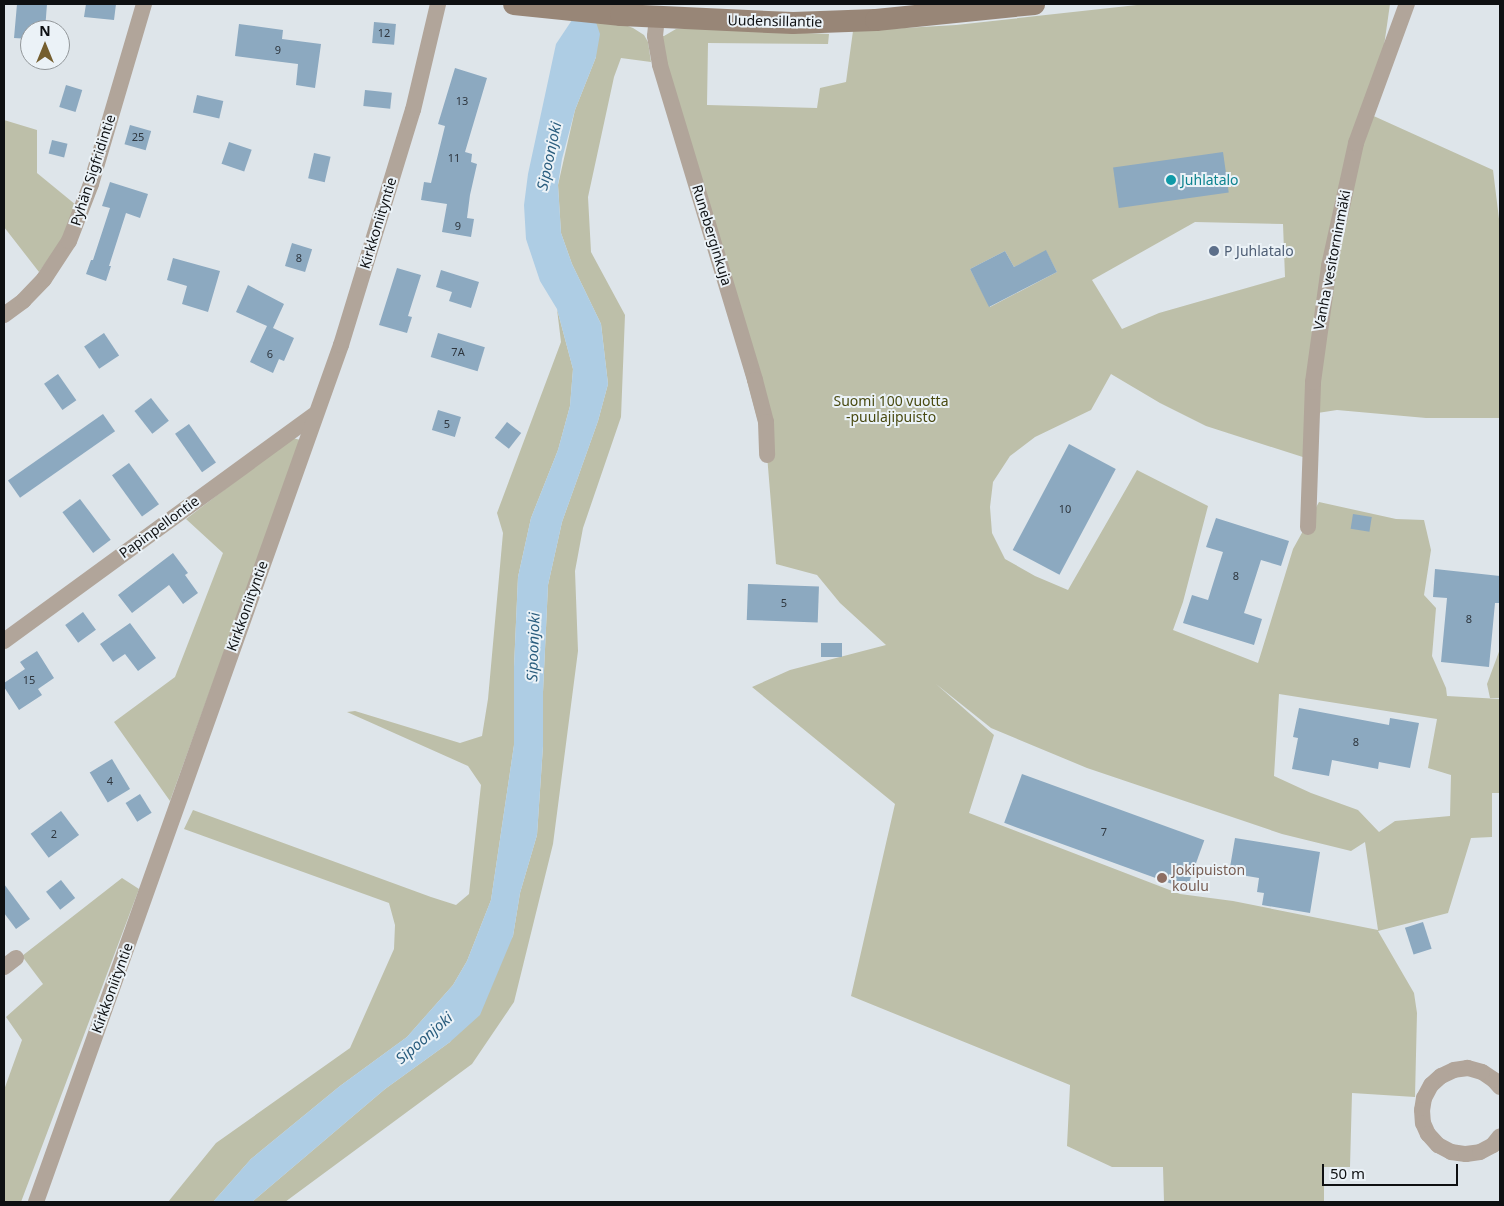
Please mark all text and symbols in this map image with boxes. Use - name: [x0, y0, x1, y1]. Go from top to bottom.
- street label: Uudensillantie: [728, 12, 822, 30]
- north arrow: [20, 20, 70, 70]
- text: N: [39, 21, 51, 40]
- house number: 12: [378, 26, 390, 40]
- house number: 9: [275, 43, 281, 57]
- house number: 13: [456, 94, 468, 108]
- street label: Pyhän Sigfridintie: [67, 112, 119, 228]
- water label: Sipoonjoki: [533, 120, 565, 192]
- house number: 25: [132, 130, 144, 144]
- house number: 11: [448, 151, 460, 165]
- place label: Juhlatalo: [1181, 172, 1239, 188]
- marker: Juhlatalo: [1165, 174, 1177, 186]
- street label: Kirkkoniityntie: [356, 175, 400, 271]
- street label: Runeberginkuja: [689, 183, 735, 287]
- street label: Vanha vesitorninmäki: [1310, 189, 1354, 331]
- house number: 9: [455, 219, 461, 233]
- place label: P Juhlatalo: [1224, 243, 1294, 259]
- marker: P Juhlatalo: [1208, 245, 1220, 257]
- house number: 8: [296, 251, 302, 265]
- house number: 7A: [451, 345, 465, 359]
- house number: 6: [267, 347, 273, 361]
- park label: Suomi 100 vuotta -puulajipuisto: [833, 393, 949, 426]
- house number: 5: [444, 417, 450, 431]
- street label: Papinpellontie: [116, 492, 202, 562]
- house number: 10: [1059, 502, 1071, 516]
- street label: Kirkkoniityntie: [223, 559, 271, 653]
- house number: 8: [1233, 569, 1239, 583]
- house number: 5: [781, 596, 787, 610]
- water label: Sipoonjoki: [523, 612, 543, 682]
- house number: 8: [1466, 612, 1472, 626]
- house number: 15: [23, 673, 35, 687]
- house number: 8: [1353, 735, 1359, 749]
- house number: 4: [107, 774, 113, 788]
- house number: 7: [1101, 825, 1107, 839]
- house number: 2: [51, 827, 57, 841]
- place label: Jokipuiston koulu: [1172, 862, 1245, 894]
- marker: Jokipuiston koulu: [1156, 872, 1168, 884]
- street label: Kirkkoniityntie: [88, 941, 136, 1035]
- water label: Sipoonjoki: [392, 1008, 456, 1068]
- scale bar: [1324, 1154, 1460, 1186]
- text: 50 m: [1330, 1163, 1365, 1183]

